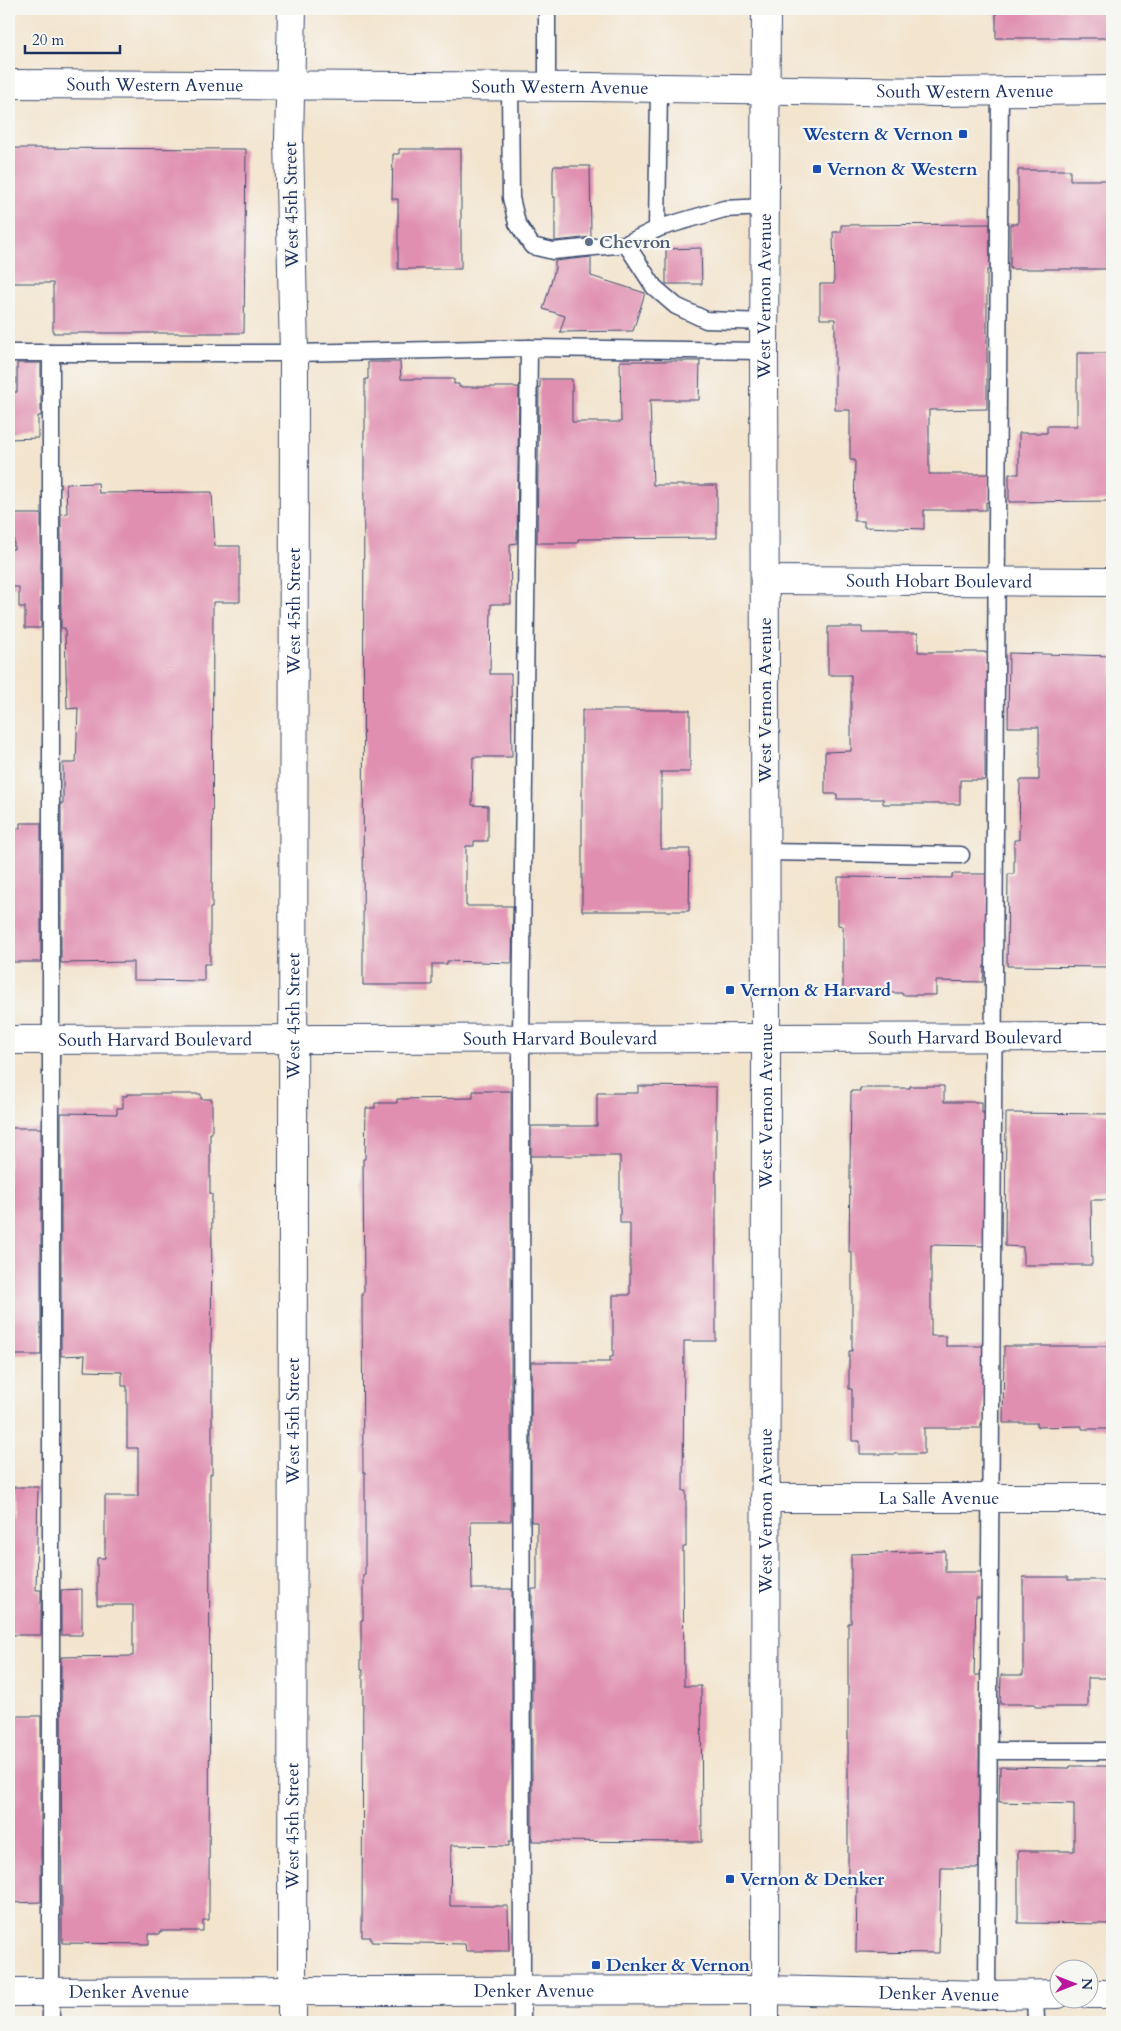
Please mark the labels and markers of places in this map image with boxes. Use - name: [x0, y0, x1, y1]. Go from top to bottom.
- place label: Western & Vernon: [802, 122, 953, 147]
- marker: Western & Vernon: [957, 128, 969, 140]
- place label: Vernon & Western: [827, 157, 978, 182]
- marker: Vernon & Western: [811, 163, 823, 175]
- place label: Chevron: [599, 230, 671, 255]
- marker: Chevron: [583, 236, 595, 248]
- place label: Vernon & Harvard: [740, 978, 892, 1003]
- marker: Vernon & Harvard: [724, 984, 736, 996]
- place label: Vernon & Denker: [740, 1867, 885, 1892]
- marker: Vernon & Denker: [724, 1873, 736, 1885]
- place label: Denker & Vernon: [606, 1953, 751, 1978]
- marker: Denker & Vernon: [590, 1959, 602, 1971]

